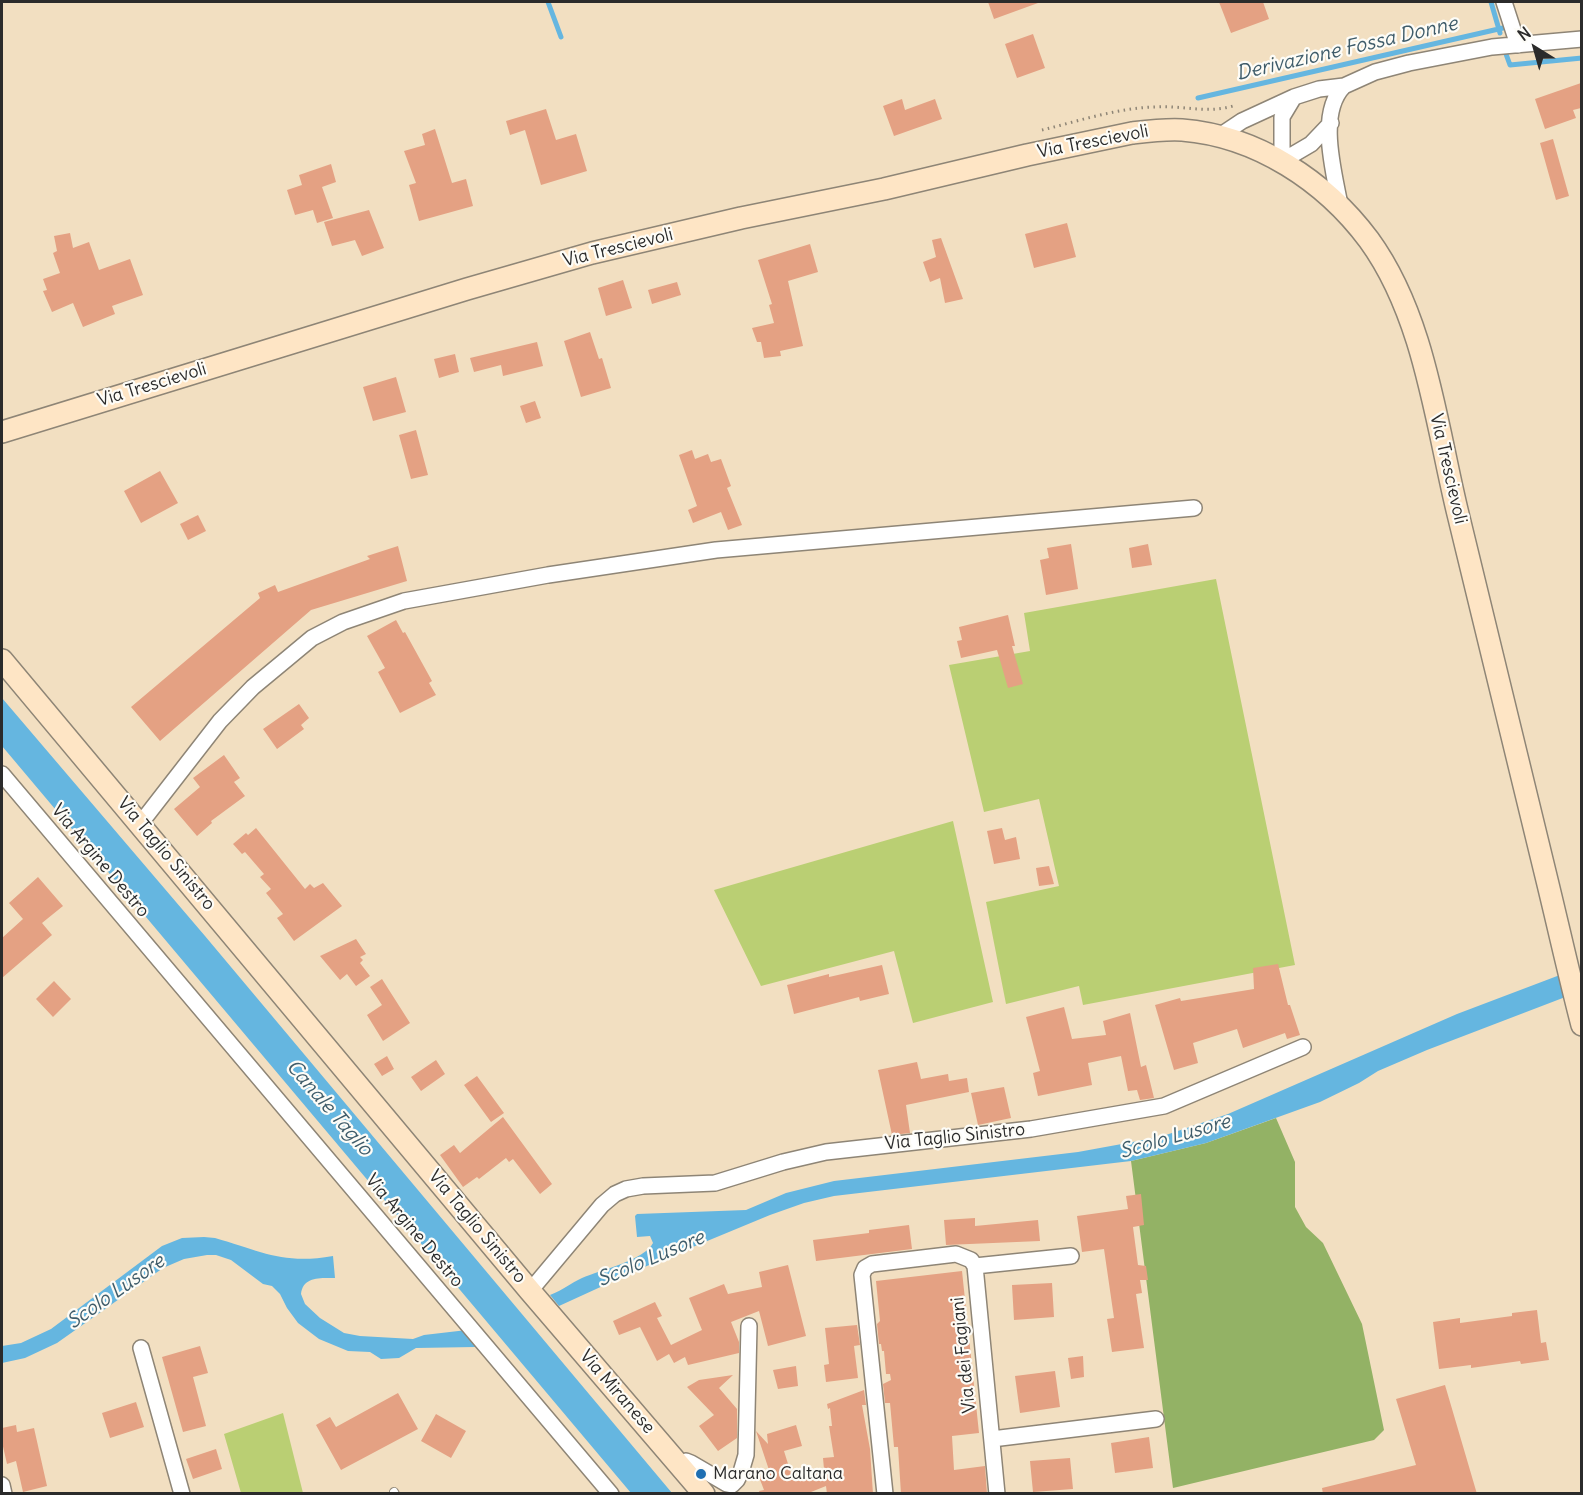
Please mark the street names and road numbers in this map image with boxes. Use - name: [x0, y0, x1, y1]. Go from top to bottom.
- street label: Via Trescievoli: [1036, 121, 1150, 163]
- street label: Via Trescievoli: [561, 224, 675, 272]
- street label: Via Trescievoli: [95, 358, 209, 412]
- street label: Via Trescievoli: [1425, 412, 1471, 526]
- street label: Via Taglio Sinistro: [112, 793, 220, 915]
- street label: Via Argine Destro: [46, 800, 154, 922]
- street label: Via Taglio Sinistro: [884, 1119, 1026, 1155]
- street label: Via Taglio Sinistro: [423, 1166, 531, 1288]
- street label: Via Argine Destro: [360, 1170, 468, 1292]
- street label: Via dei Fagiani: [947, 1296, 981, 1414]
- street label: Via Miranese: [575, 1346, 659, 1438]

